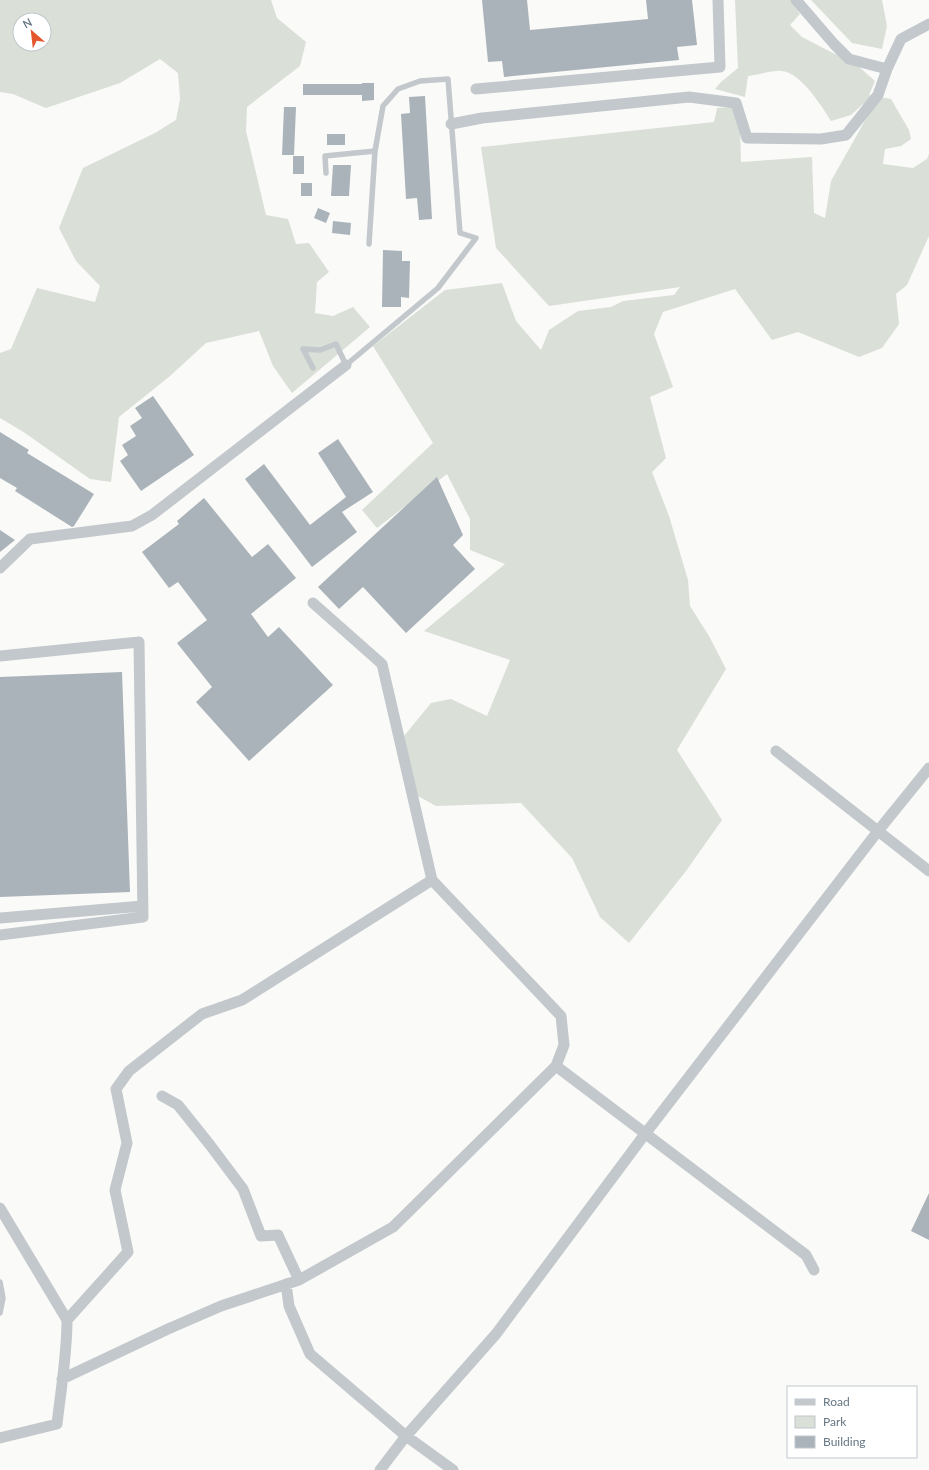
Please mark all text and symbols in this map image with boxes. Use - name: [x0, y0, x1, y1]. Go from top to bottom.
- north arrow: [12, 12, 52, 52]
- text: N: [20, 15, 34, 30]
- legend: [787, 1386, 917, 1458]
- text: Road: [823, 1394, 850, 1409]
- text: Park: [823, 1414, 847, 1429]
- text: Building: [823, 1434, 866, 1449]

